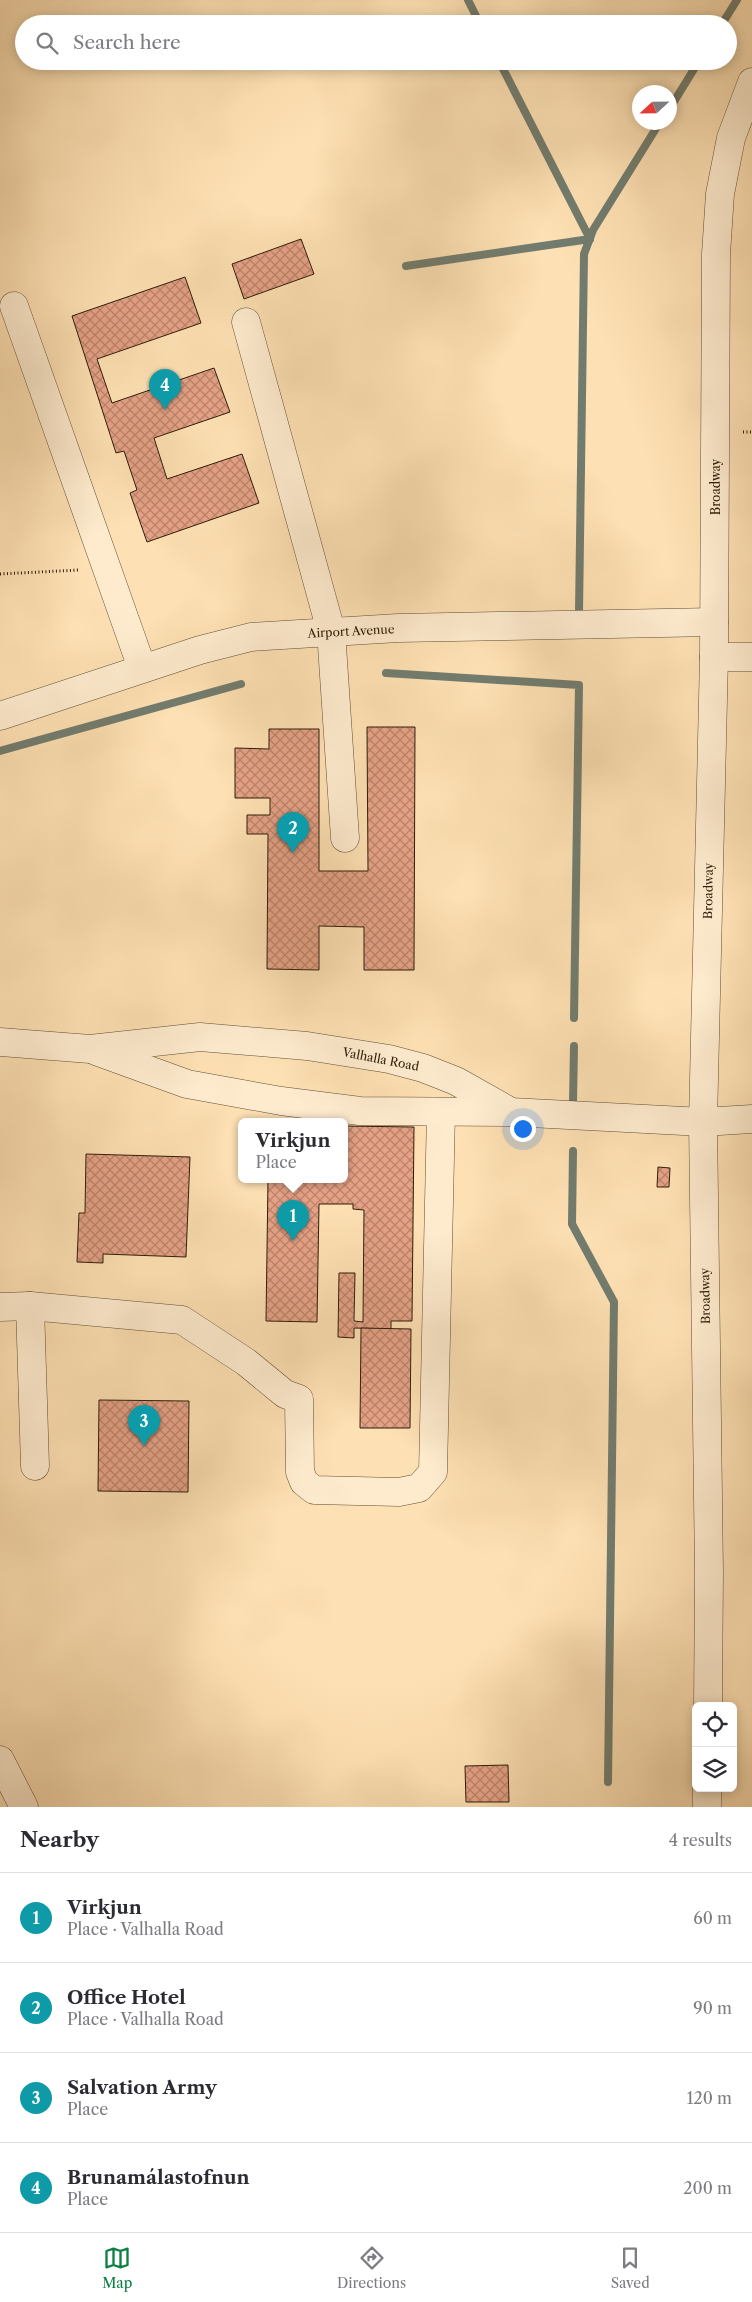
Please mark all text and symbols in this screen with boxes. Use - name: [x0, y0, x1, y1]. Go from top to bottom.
- search box: [15, 15, 737, 70]
- icon: search: [33, 29, 61, 57]
- text: Search here: [73, 31, 181, 54]
- north arrow: [632, 85, 677, 130]
- pin: 4: [149, 369, 181, 410]
- street label: Broadway: [708, 458, 723, 515]
- street label: Airport Avenue: [306, 621, 395, 641]
- pin: 2: [277, 812, 309, 853]
- street label: Broadway: [700, 862, 716, 919]
- street label: Valhalla Road: [341, 1044, 421, 1074]
- your location: [510, 1116, 536, 1142]
- popup: [238, 1118, 348, 1183]
- text: Virkjun: [256, 1129, 330, 1152]
- text: Place: [256, 1152, 297, 1172]
- pin: 1: [277, 1200, 309, 1241]
- street label: Broadway: [697, 1267, 713, 1324]
- pin: 3: [128, 1405, 160, 1446]
- map controls: [692, 1702, 737, 1792]
- button: locate: [692, 1702, 737, 1747]
- button: layers: [692, 1747, 737, 1792]
- text: Nearby: [20, 1827, 99, 1852]
- text: 4 results: [669, 1830, 732, 1850]
- text: Virkjun: [67, 1896, 142, 1919]
- text: 1: [32, 1908, 40, 1928]
- text: 60 m: [693, 1908, 732, 1928]
- text: Place · Valhalla Road: [67, 1919, 224, 1939]
- text: Office Hotel: [67, 1986, 186, 2009]
- text: 2: [31, 1998, 41, 2018]
- text: 90 m: [693, 1998, 732, 2018]
- text: Place · Valhalla Road: [67, 2009, 224, 2029]
- text: Salvation Army: [67, 2076, 217, 2099]
- text: 3: [31, 2088, 41, 2108]
- text: 120 m: [687, 2088, 732, 2108]
- text: Place: [67, 2099, 108, 2119]
- text: Brunamálastofnun: [67, 2166, 250, 2189]
- text: 4: [31, 2178, 41, 2198]
- text: 200 m: [683, 2178, 732, 2198]
- text: Place: [67, 2189, 108, 2209]
- tab: Map: [102, 2244, 132, 2292]
- tab: Directions: [337, 2244, 406, 2292]
- tab: Saved: [611, 2244, 650, 2292]

